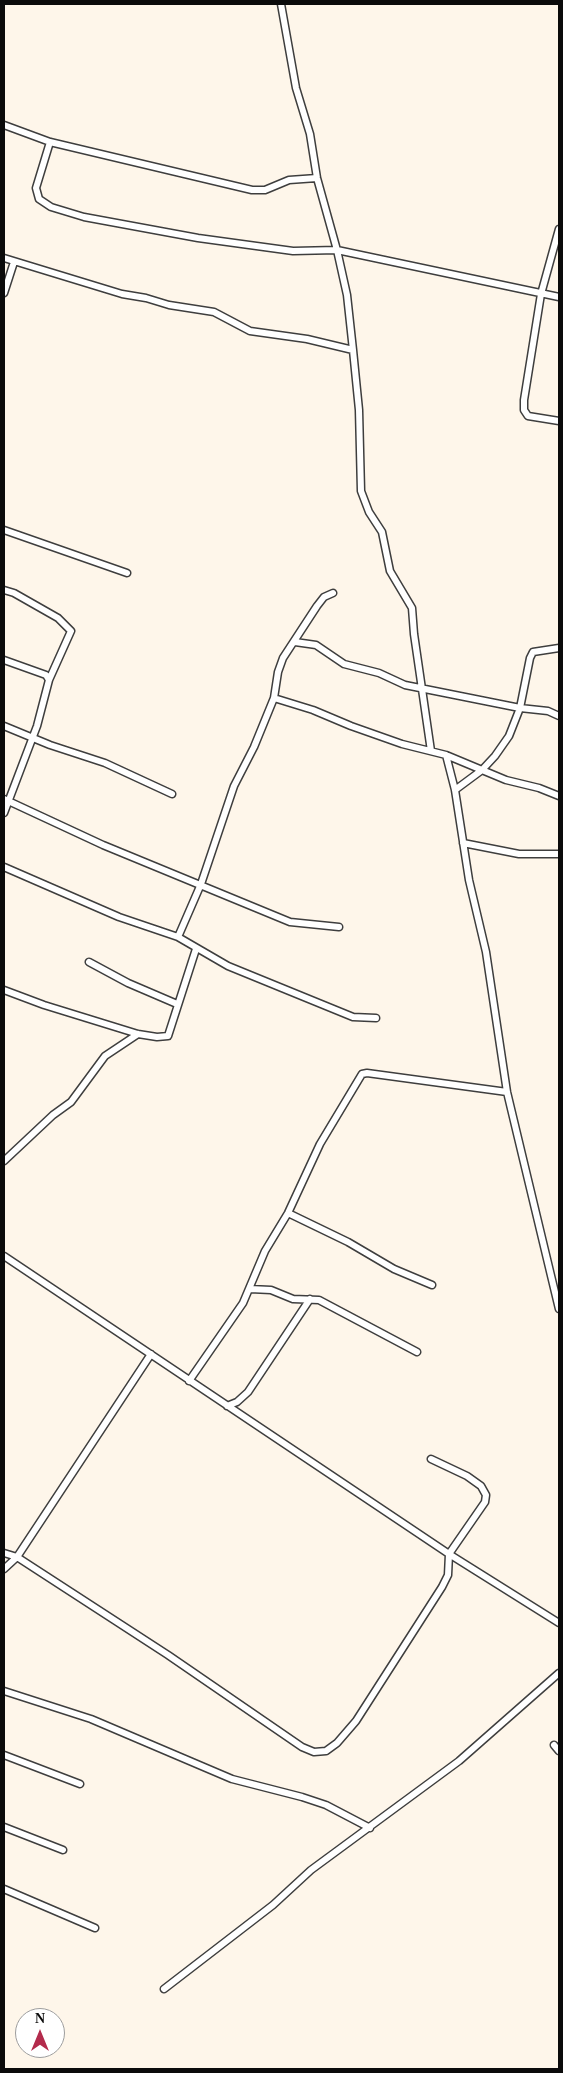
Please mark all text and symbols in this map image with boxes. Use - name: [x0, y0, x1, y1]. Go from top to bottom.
- north arrow: [15, 2008, 65, 2058]
- text: N: [35, 2011, 45, 2026]

